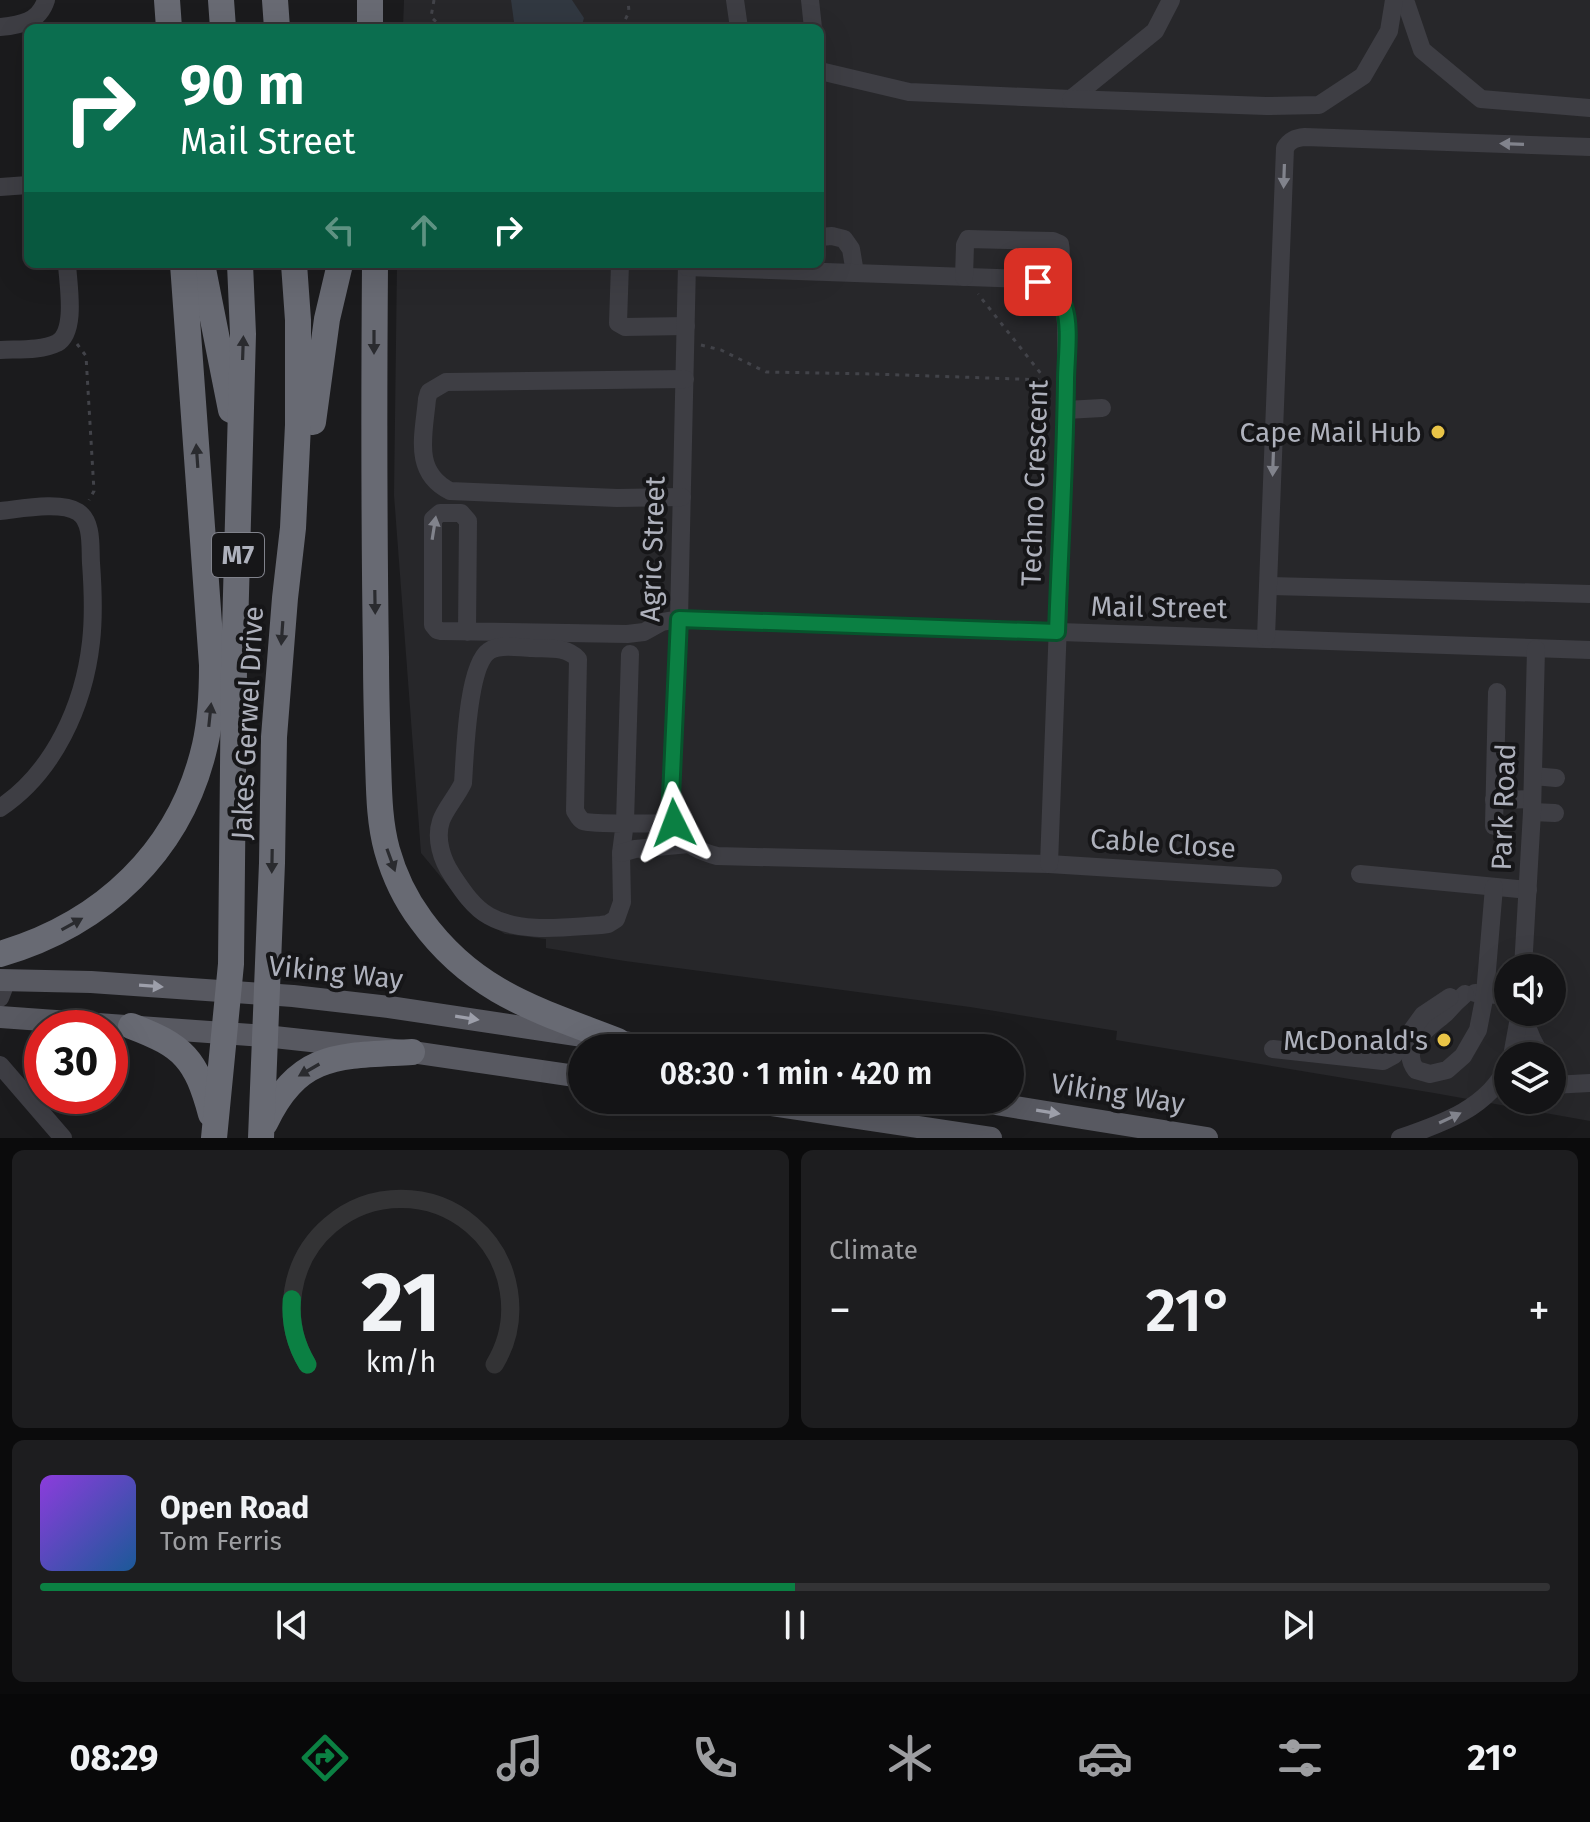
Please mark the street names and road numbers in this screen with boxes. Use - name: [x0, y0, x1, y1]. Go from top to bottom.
- street label: Techno Crescent: [1014, 378, 1055, 587]
- street label: Agric Street: [633, 475, 672, 623]
- road number: M7: [212, 533, 264, 577]
- street label: Mail Street: [1090, 590, 1228, 625]
- street label: Jakes Gerwel Drive: [225, 605, 270, 841]
- street label: Park Road: [1485, 743, 1522, 871]
- street label: Cable Close: [1089, 822, 1237, 865]
- street label: Viking Way: [267, 949, 405, 996]
- street label: Viking Way: [1049, 1067, 1187, 1120]

